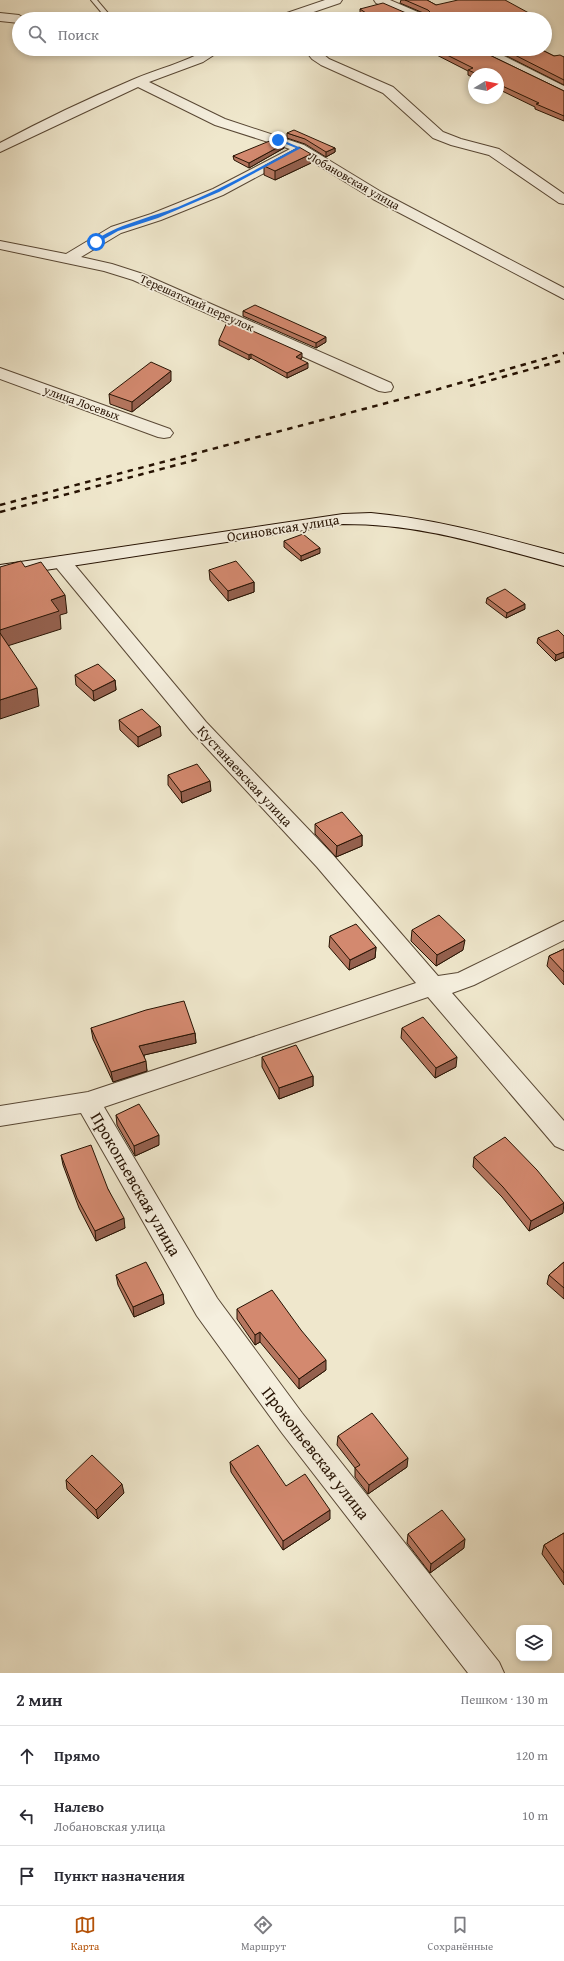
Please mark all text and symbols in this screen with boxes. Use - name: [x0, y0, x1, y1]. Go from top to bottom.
- search box: [12, 12, 552, 56]
- icon: search: [26, 23, 48, 45]
- text: Поиск: [58, 24, 99, 45]
- north arrow: [468, 68, 504, 104]
- route end: [269, 131, 287, 149]
- street label: Лобановская улица: [305, 147, 403, 214]
- route start: [87, 233, 105, 251]
- street label: Терешатский переулок: [137, 270, 258, 336]
- street label: улица Лосевых: [41, 381, 124, 425]
- street label: Осиновская улица: [225, 509, 341, 547]
- street label: Кустанаевская улица: [193, 721, 297, 831]
- street label: Прокопьевская улица: [85, 1107, 188, 1261]
- street label: Прокопьевская улица: [256, 1381, 376, 1525]
- map controls: [516, 1625, 552, 1661]
- button: layers: [516, 1625, 552, 1661]
- text: 2 мин: [16, 1687, 62, 1712]
- text: Пешком · 130 m: [461, 1690, 548, 1709]
- icon: ahead: [16, 1745, 38, 1767]
- text: Прямо: [54, 1745, 100, 1766]
- text: 120 m: [516, 1746, 548, 1765]
- text: Налево: [54, 1796, 104, 1817]
- icon: left: [16, 1805, 38, 1827]
- text: 10 m: [522, 1806, 548, 1825]
- text: Лобановская улица: [54, 1817, 166, 1836]
- icon: arrive: [16, 1865, 38, 1887]
- text: Пункт назначения: [54, 1865, 185, 1886]
- tab: Карта: [71, 1914, 99, 1954]
- tab: Маршрут: [241, 1914, 286, 1954]
- tab: Сохранённые: [428, 1914, 493, 1954]

